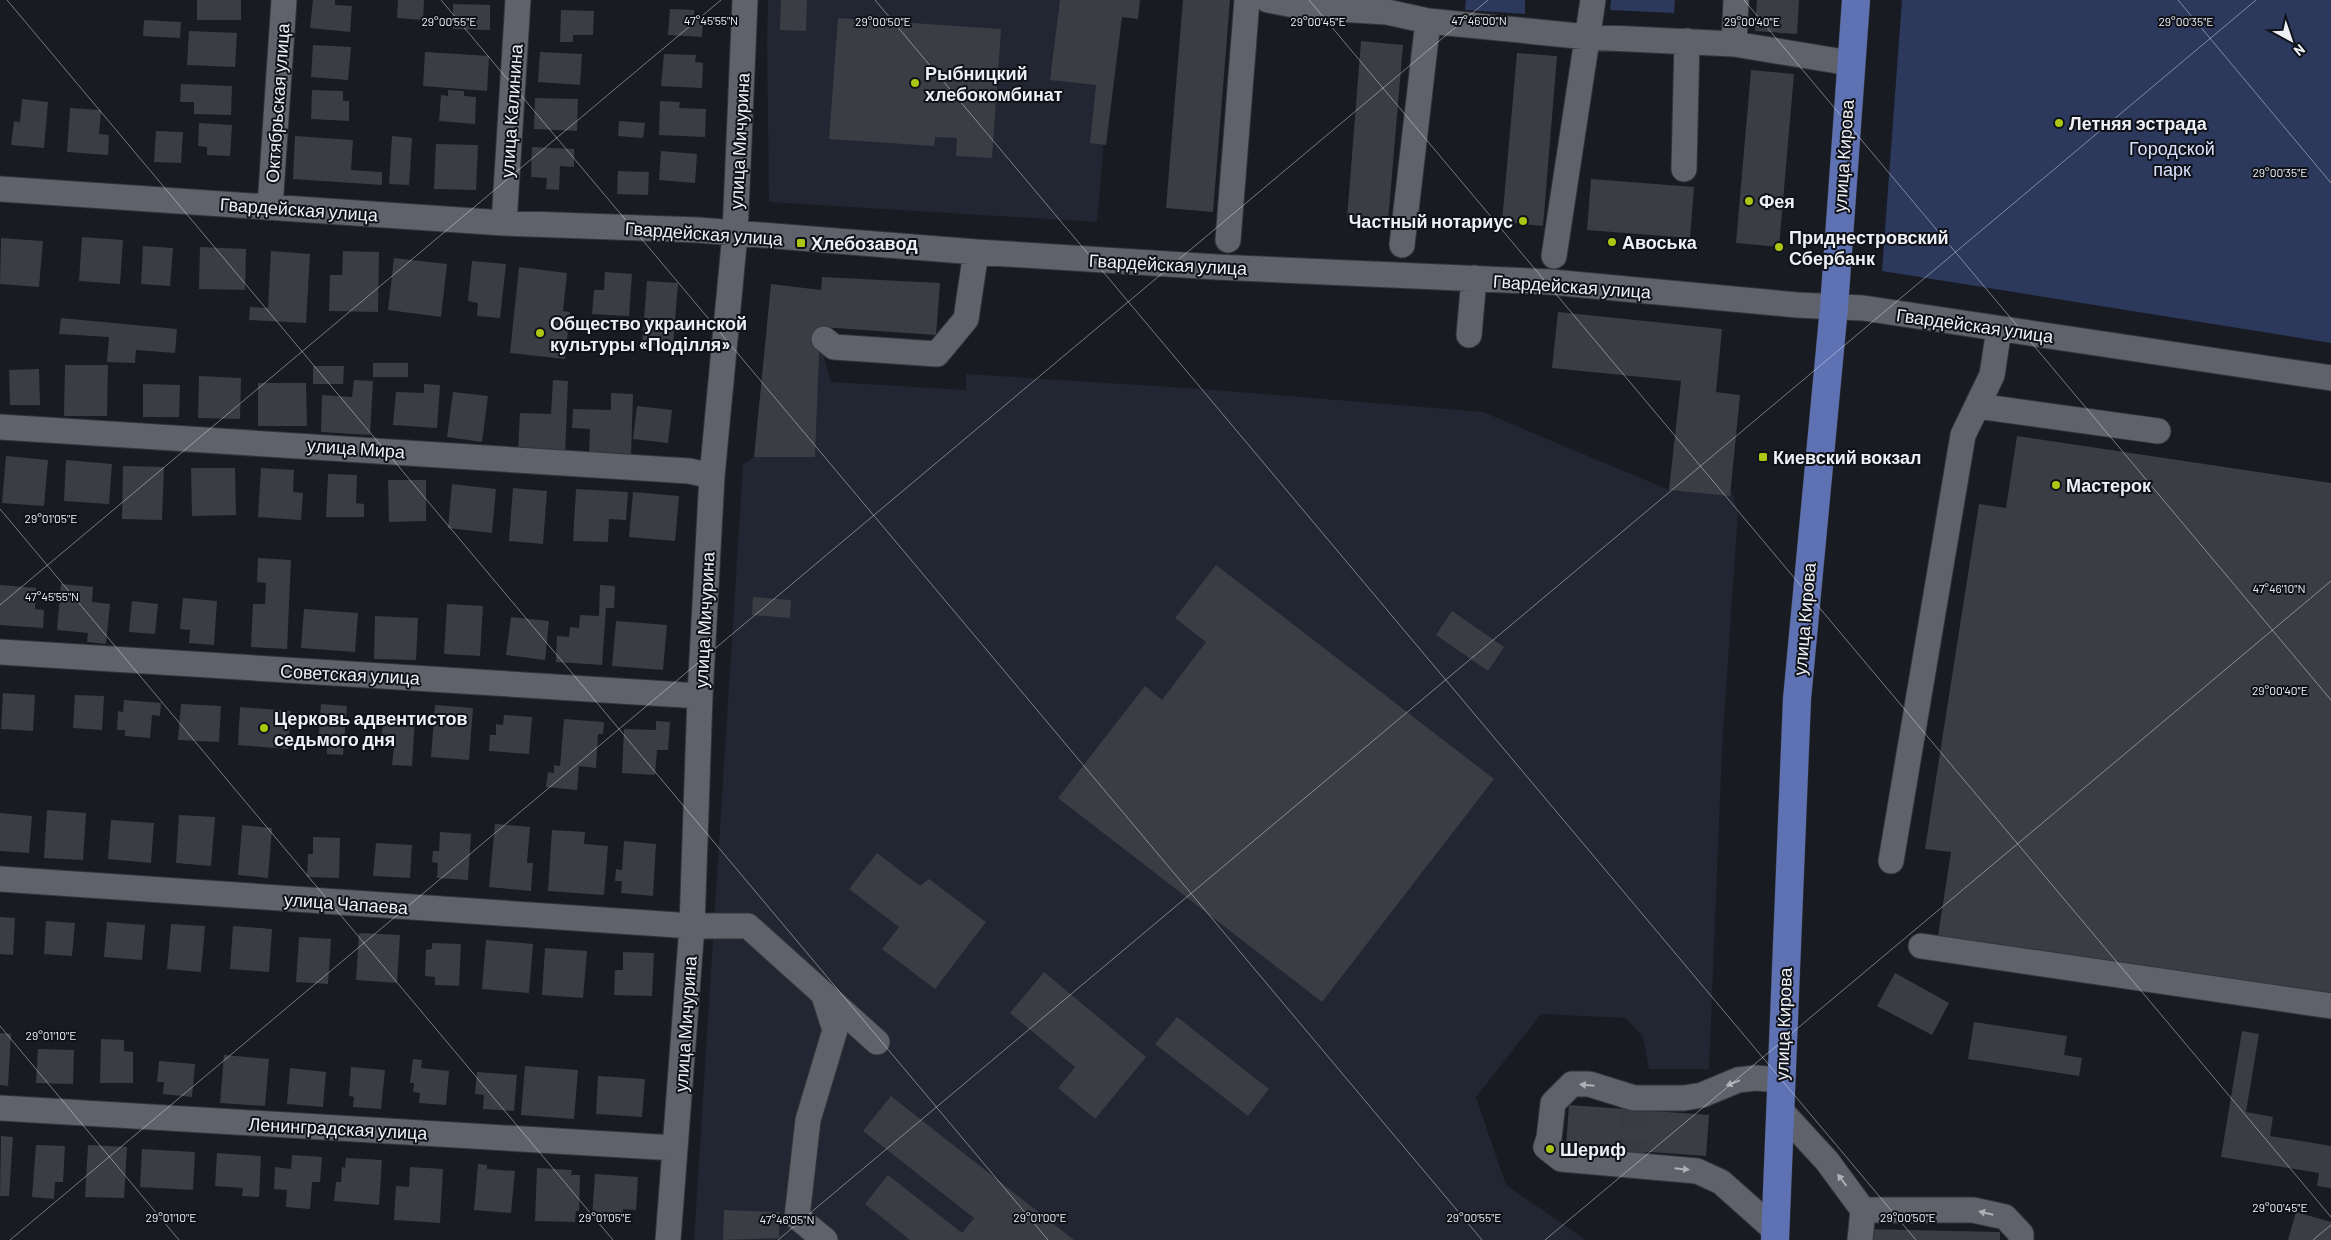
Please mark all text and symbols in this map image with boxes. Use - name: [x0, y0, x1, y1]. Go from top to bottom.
- text: 47°45'55"N: [684, 13, 738, 27]
- text: 47°46'00"N: [1451, 13, 1507, 27]
- text: 29°00'55"E: [421, 14, 477, 28]
- text: 29°00'50"E: [855, 14, 911, 28]
- text: 29°00'45"E: [1290, 14, 1346, 28]
- text: 29°00'40"E: [1724, 14, 1780, 28]
- text: 29°00'35"E: [2158, 14, 2214, 28]
- north arrow: [2266, 15, 2316, 65]
- street label: Октябрьская улица: [260, 22, 294, 184]
- text: N: [2291, 41, 2309, 60]
- street label: улица Калинина: [495, 42, 527, 179]
- place label: Рыбницкий хлебокомбинат: [925, 62, 1063, 105]
- street label: улица Мичурина: [724, 71, 754, 210]
- marker: Рыбницкий хлебокомбинат: [909, 77, 921, 89]
- street label: улица Кирова: [1828, 98, 1858, 213]
- place label: Летняя эстрада: [2069, 112, 2208, 134]
- marker: Летняя эстрада: [2053, 117, 2065, 129]
- park label: Городской парк: [2129, 137, 2215, 180]
- text: 29°00'35"E: [2252, 165, 2308, 179]
- place label: Фея: [1759, 190, 1795, 212]
- street label: Гвардейская улица: [219, 193, 380, 226]
- marker: Фея: [1743, 195, 1755, 207]
- place label: Частный нотариус: [1349, 210, 1513, 232]
- marker: Частный нотариус: [1517, 215, 1529, 227]
- street label: Гвардейская улица: [624, 217, 785, 250]
- place label: Приднестровский Сбербанк: [1789, 226, 1949, 269]
- place label: Авоська: [1622, 231, 1698, 253]
- place label: Хлебозавод: [811, 232, 918, 254]
- marker: Авоська: [1606, 236, 1618, 248]
- marker: Хлебозавод: [795, 237, 807, 249]
- marker: Приднестровский Сбербанк: [1773, 241, 1785, 253]
- street label: Гвардейская улица: [1088, 249, 1249, 279]
- street label: Гвардейская улица: [1492, 270, 1653, 303]
- street label: Гвардейская улица: [1895, 303, 2056, 347]
- place label: Общество украинской культуры «Поділля»: [550, 312, 747, 355]
- marker: Общество украинской культуры «Поділля»: [534, 327, 546, 339]
- street label: улица Мира: [306, 434, 407, 462]
- place label: Киевский вокзал: [1773, 446, 1921, 468]
- marker: Киевский вокзал: [1757, 451, 1769, 463]
- place label: Мастерок: [2066, 474, 2152, 496]
- marker: Мастерок: [2050, 479, 2062, 491]
- text: 29°01'05"E: [25, 511, 77, 525]
- street label: улица Мичурина: [689, 550, 719, 689]
- street label: улица Кирова: [1788, 561, 1820, 676]
- text: 47°46'10"N: [2252, 581, 2306, 595]
- text: 47°45'55"N: [25, 589, 79, 603]
- street label: Советская улица: [280, 659, 421, 689]
- text: 29°00'40"E: [2252, 683, 2308, 697]
- place label: Церковь адвентистов седьмого дня: [274, 707, 468, 750]
- marker: Церковь адвентистов седьмого дня: [258, 722, 270, 734]
- street label: улица Чапаева: [283, 888, 410, 918]
- street label: улица Мичурина: [669, 954, 701, 1093]
- street label: улица Кирова: [1770, 966, 1796, 1081]
- text: 29°01'10"E: [26, 1028, 76, 1042]
- one-way arrow: [1725, 1079, 1740, 1087]
- one-way arrow: [1579, 1081, 1595, 1089]
- street label: Ленинградская улица: [248, 1112, 429, 1144]
- place label: Шериф: [1560, 1138, 1626, 1160]
- marker: Шериф: [1544, 1143, 1556, 1155]
- one-way arrow: [1674, 1165, 1690, 1173]
- one-way arrow: [1837, 1173, 1847, 1187]
- text: 29°00'45"E: [2252, 1200, 2308, 1214]
- one-way arrow: [1979, 1209, 1994, 1217]
- text: 29°01'10"E: [146, 1210, 196, 1224]
- text: 29°01'05"E: [579, 1210, 631, 1224]
- text: 29°01'00"E: [1013, 1210, 1067, 1224]
- text: 29°00'55"E: [1446, 1210, 1502, 1224]
- text: 29°00'50"E: [1880, 1210, 1936, 1224]
- text: 47°46'05"N: [759, 1212, 815, 1226]

